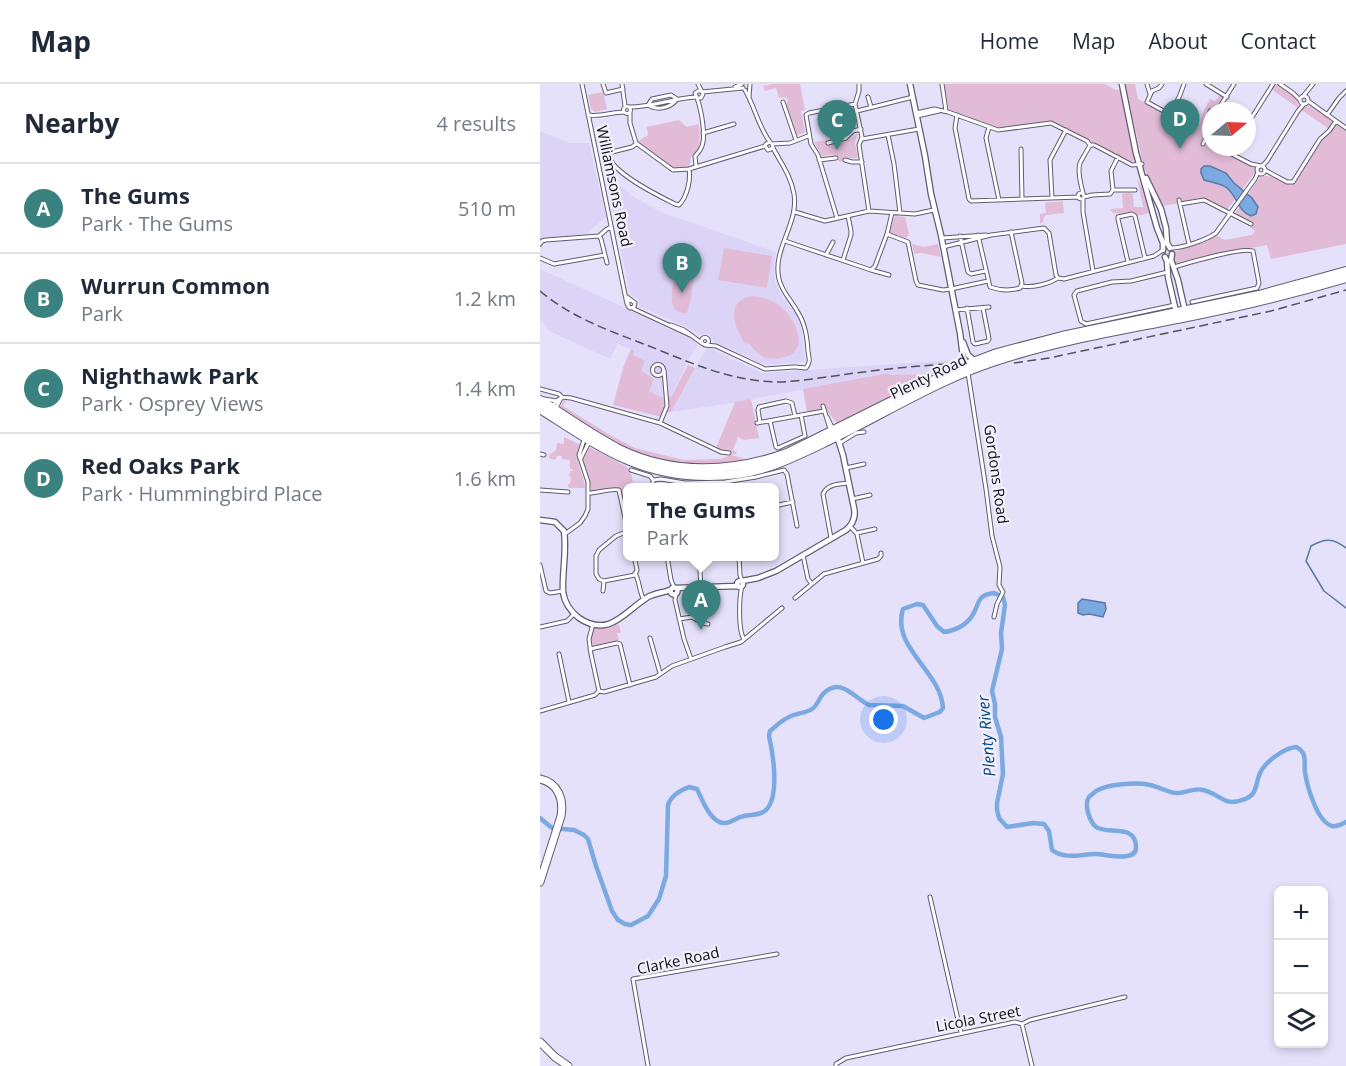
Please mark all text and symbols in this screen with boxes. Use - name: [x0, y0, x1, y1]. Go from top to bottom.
- text: Map: [30, 22, 91, 60]
- text: Home: [980, 27, 1039, 55]
- text: Map: [1072, 27, 1115, 55]
- text: About: [1148, 27, 1208, 55]
- text: Contact: [1241, 27, 1316, 55]
- pin: C: [818, 100, 856, 150]
- pin: D: [1160, 100, 1200, 149]
- north arrow: [1202, 102, 1256, 156]
- text: Nearby: [24, 105, 119, 141]
- text: 4 results: [436, 110, 516, 137]
- street label: Williamsons Road: [592, 124, 638, 248]
- text: The Gums: [81, 180, 190, 210]
- text: A: [37, 195, 50, 222]
- text: 510 m: [458, 195, 516, 222]
- text: Park · The Gums: [81, 210, 233, 237]
- pin: B: [662, 244, 702, 293]
- text: Wurrun Common: [81, 270, 270, 300]
- text: B: [37, 285, 50, 312]
- text: 1.2 km: [454, 285, 516, 312]
- text: Park: [81, 300, 123, 327]
- street label: Plenty Road: [886, 349, 970, 403]
- text: Nighthawk Park: [81, 360, 259, 390]
- text: C: [37, 375, 50, 402]
- text: 1.4 km: [454, 375, 516, 402]
- text: Park · Osprey Views: [81, 390, 264, 417]
- street label: Gordons Road: [980, 423, 1014, 525]
- text: Red Oaks Park: [81, 450, 240, 480]
- text: D: [36, 465, 51, 492]
- text: 1.6 km: [454, 465, 516, 492]
- text: Park · Hummingbird Place: [81, 480, 323, 507]
- popup: [623, 483, 779, 561]
- text: The Gums: [647, 494, 755, 524]
- text: Park: [647, 524, 688, 551]
- pin: A: [682, 580, 720, 630]
- water label: Plenty River: [971, 694, 1001, 778]
- your location: [869, 705, 898, 734]
- map controls: [1274, 886, 1328, 1048]
- button: +: [1274, 886, 1328, 940]
- button: −: [1274, 940, 1328, 994]
- street label: Clarke Road: [635, 942, 721, 978]
- button: layers: [1274, 994, 1328, 1048]
- street label: Licola Street: [934, 1000, 1022, 1036]

